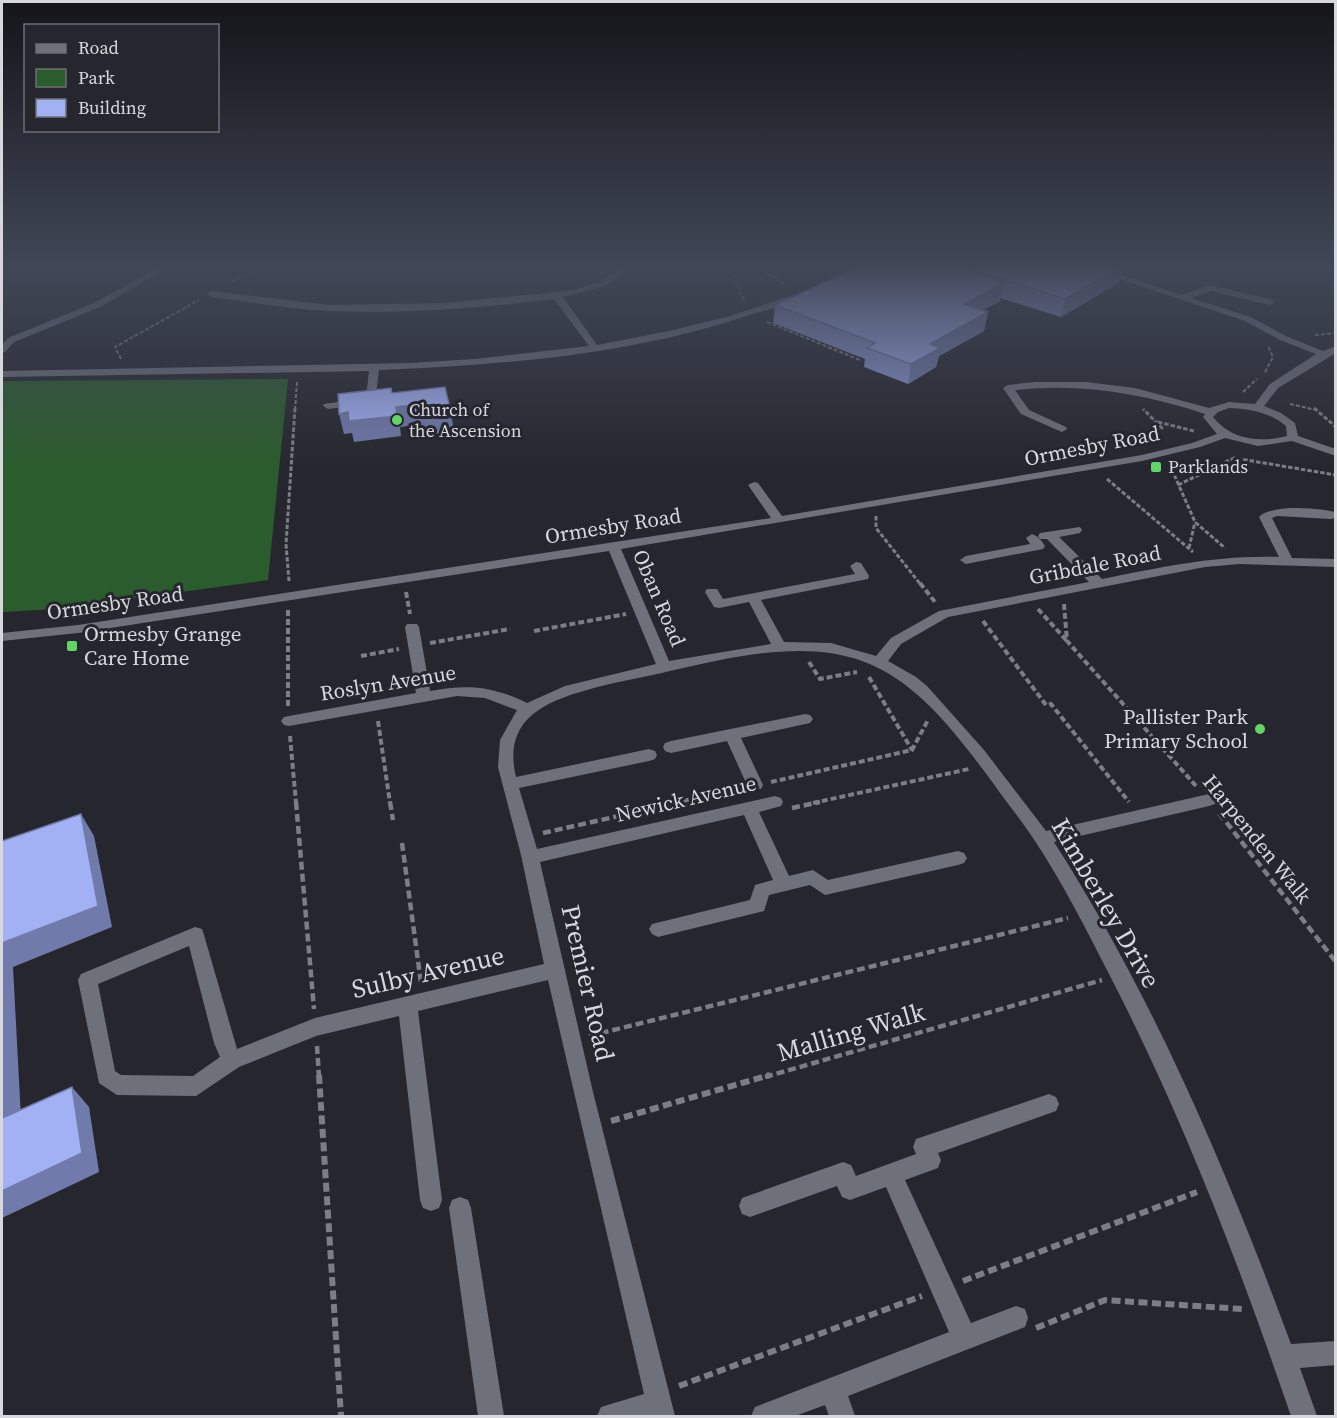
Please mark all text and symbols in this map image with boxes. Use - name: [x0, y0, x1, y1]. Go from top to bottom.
- legend: [24, 24, 219, 132]
- text: Road: [78, 35, 119, 60]
- text: Park: [78, 65, 115, 90]
- text: Building: [78, 95, 146, 120]
- place label: Church of the Ascension: [409, 397, 522, 443]
- marker: Church of the Ascension: [390, 413, 404, 427]
- street label: Ormesby Road: [1022, 418, 1162, 473]
- place label: Parklands: [1168, 454, 1248, 479]
- marker: Parklands: [1149, 460, 1163, 474]
- street label: Ormesby Road: [543, 500, 683, 551]
- street label: Gribdale Road: [1027, 538, 1163, 591]
- street label: Oban Road: [626, 545, 693, 651]
- street label: Ormesby Road: [45, 579, 185, 626]
- place label: Ormesby Grange Care Home: [84, 619, 241, 672]
- marker: Ormesby Grange Care Home: [65, 639, 79, 653]
- street label: Roslyn Avenue: [318, 657, 458, 708]
- place label: Pallister Park Primary School: [1104, 702, 1249, 755]
- marker: Pallister Park Primary School: [1253, 722, 1267, 736]
- street label: Newick Avenue: [613, 768, 759, 829]
- street label: Harpenden Walk: [1196, 768, 1319, 910]
- street label: Kimberley Drive: [1043, 812, 1169, 994]
- street label: Premier Road: [553, 901, 624, 1065]
- street label: Sulby Avenue: [348, 937, 508, 1007]
- street label: Malling Walk: [773, 993, 930, 1070]

